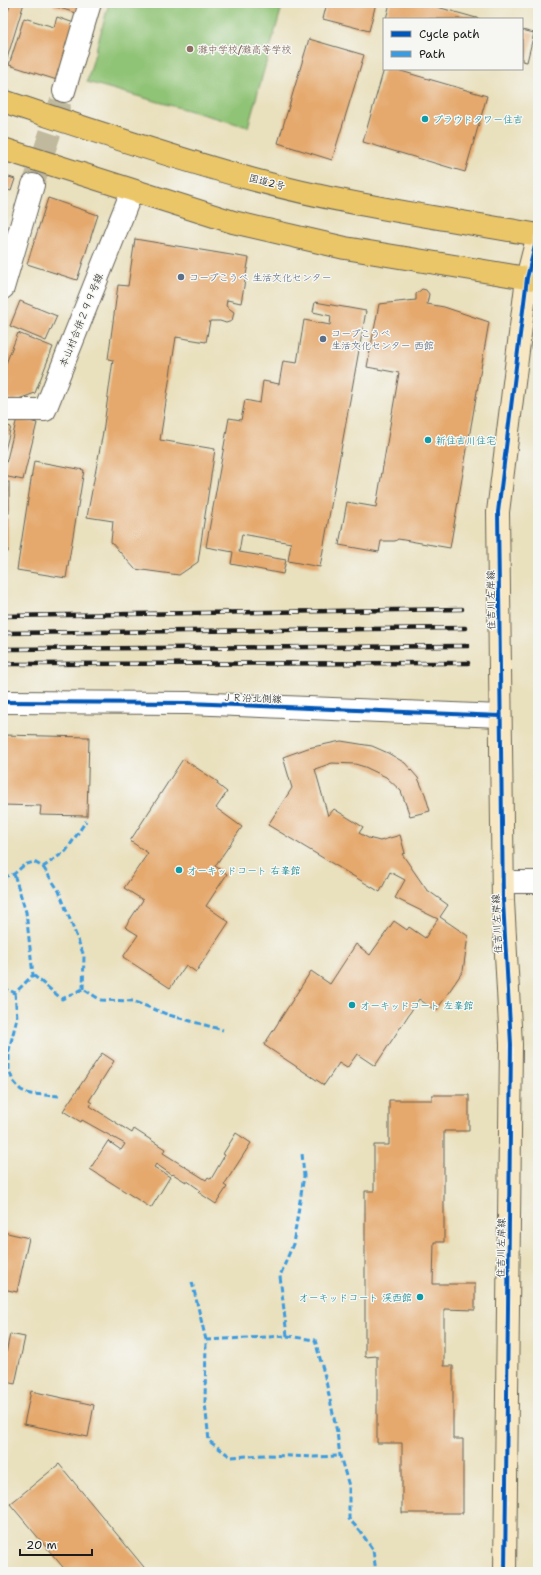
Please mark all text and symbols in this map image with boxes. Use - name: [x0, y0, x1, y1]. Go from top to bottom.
- legend: [383, 18, 523, 70]
- text: Cycle path: [419, 26, 480, 42]
- place label: 灘中学校/灘高等学校: [198, 43, 292, 56]
- marker: 灘中学校/灘高等学校: [185, 44, 195, 54]
- text: Path: [419, 46, 445, 62]
- place label: プラウドタワー住吉: [433, 113, 523, 126]
- marker: プラウドタワー住吉: [420, 114, 430, 124]
- street label: 国道2号: [247, 171, 287, 193]
- street label: 本山村合併２９９号線: [56, 271, 106, 369]
- place label: コープこうべ 生活文化センター: [189, 271, 332, 284]
- marker: コープこうべ 生活文化センター: [176, 272, 186, 282]
- place label: コープこうべ 生活文化センター 西館: [331, 327, 434, 352]
- marker: コープこうべ 生活文化センター 西館: [318, 334, 328, 344]
- place label: 新住吉川住宅: [436, 434, 496, 447]
- marker: 新住吉川住宅: [423, 435, 433, 445]
- street label: 住吉川左岸線: [484, 570, 498, 630]
- street label: ＪＲ沿北側線: [222, 690, 282, 706]
- place label: オーキッドコート 右峯館: [187, 864, 300, 877]
- marker: オーキッドコート 右峯館: [174, 865, 184, 875]
- street label: 住吉川左岸線: [489, 894, 505, 954]
- place label: オーキッドコート 左峯館: [360, 999, 473, 1012]
- marker: オーキッドコート 左峯館: [347, 1000, 357, 1010]
- street label: 住吉川左岸線: [494, 1218, 508, 1278]
- place label: オーキッドコート 渓西館: [299, 1291, 412, 1304]
- marker: オーキッドコート 渓西館: [415, 1292, 425, 1302]
- scale bar: [20, 1531, 92, 1557]
- text: 20 m: [26, 1537, 57, 1553]

